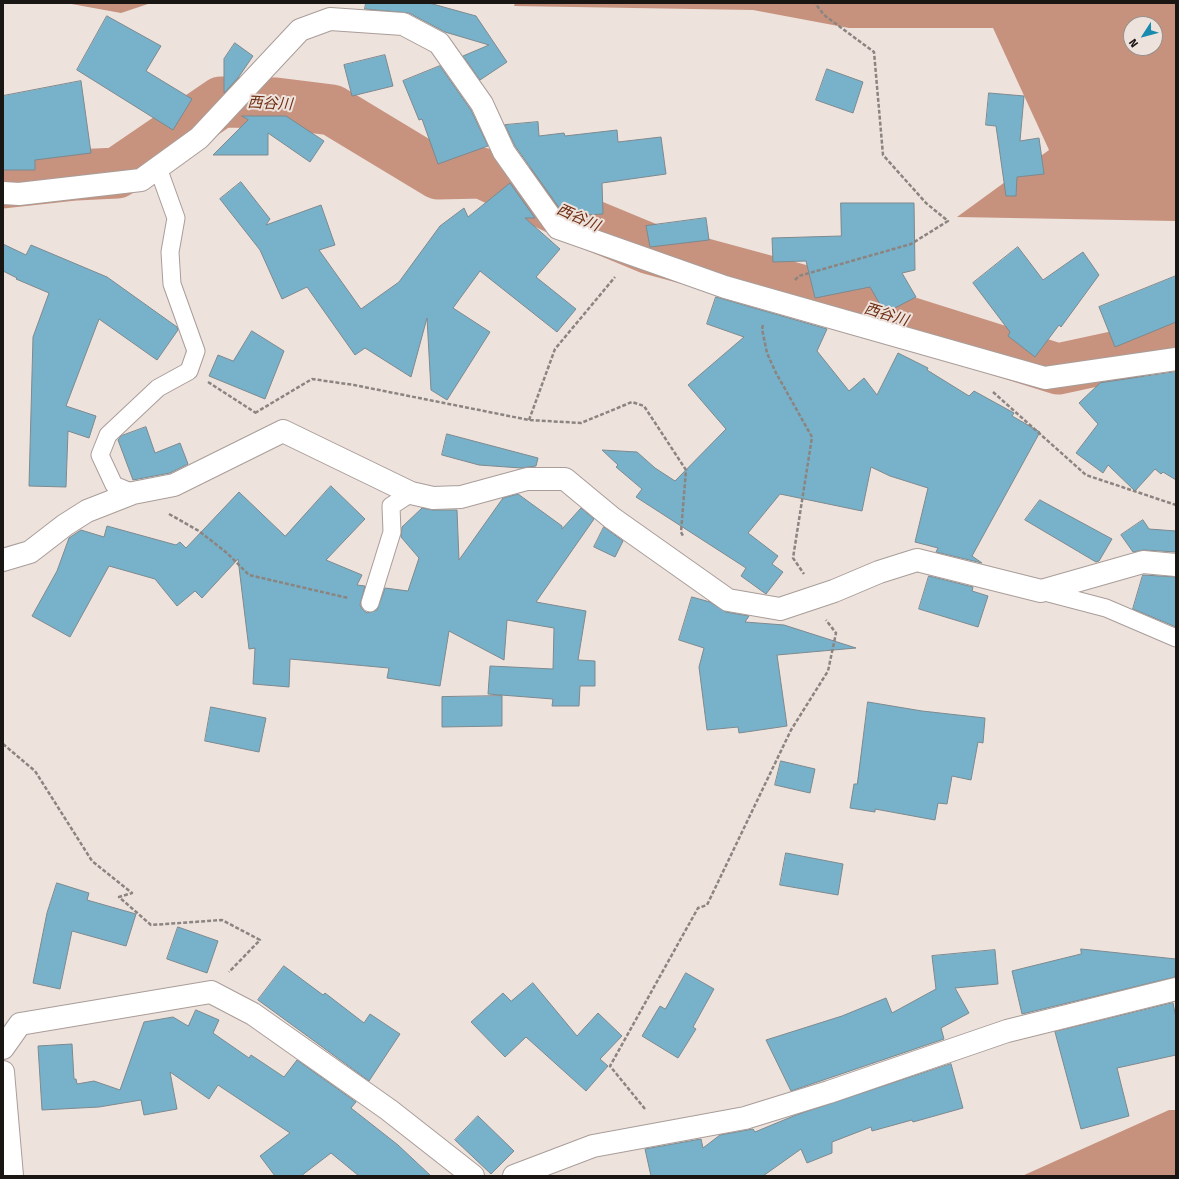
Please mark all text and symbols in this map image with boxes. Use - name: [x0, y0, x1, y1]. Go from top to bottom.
- north arrow: [1123, 16, 1163, 56]
- text: N: [1126, 36, 1141, 50]
- water label: 西谷川: [247, 94, 293, 114]
- water label: 西谷川: [554, 201, 602, 235]
- water label: 西谷川: [862, 300, 910, 330]

